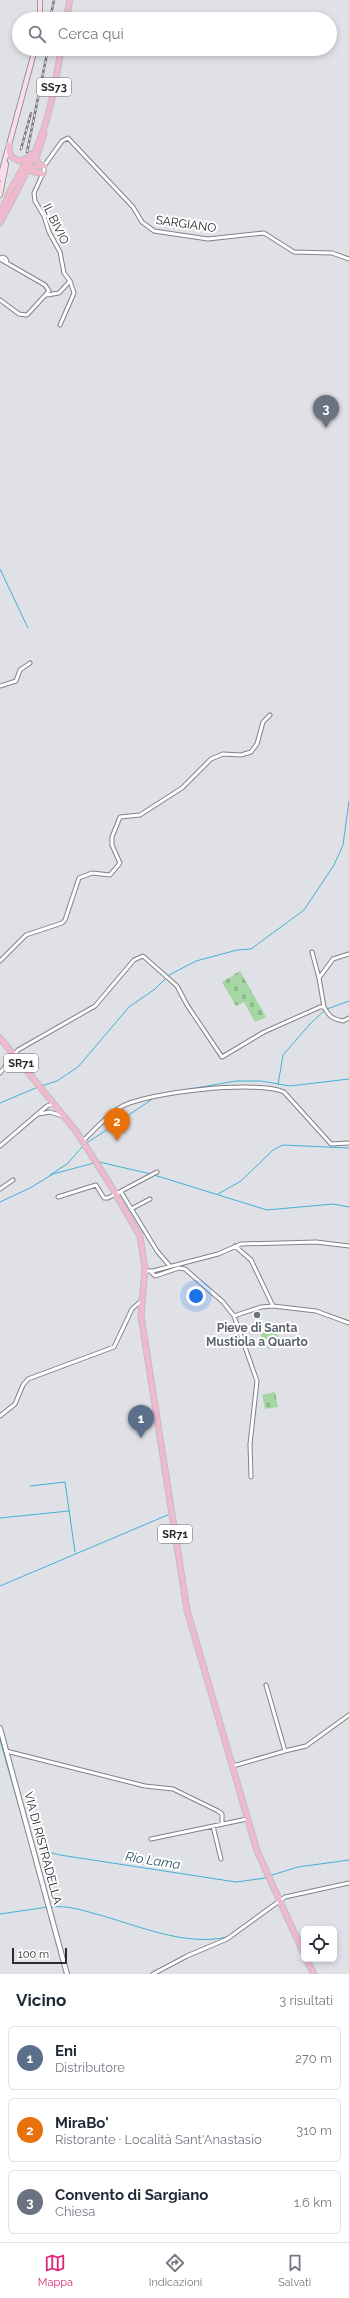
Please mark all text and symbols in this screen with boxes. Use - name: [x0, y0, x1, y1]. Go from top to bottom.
- search box: [12, 12, 337, 56]
- icon: search: [26, 23, 48, 45]
- text: Cerca qui: [58, 25, 124, 43]
- road number: SS73: [37, 78, 71, 96]
- street label: IL BIVIO: [40, 201, 72, 247]
- street label: SARGIANO: [155, 213, 217, 235]
- pin: 3: [313, 395, 339, 428]
- road number: SR71: [4, 1054, 38, 1072]
- pin: 2: [104, 1108, 130, 1141]
- your location: [186, 1286, 206, 1306]
- marker: Pieve di Santa Mustiola a Quarto: [252, 1310, 262, 1320]
- place label: Pieve di Santa Mustiola a Quarto: [206, 1321, 308, 1349]
- pin: 1: [128, 1405, 154, 1438]
- road number: SR71: [158, 1525, 192, 1543]
- street label: VIA DI RISTRADELLA: [21, 1790, 65, 1906]
- water label: Rio Lama: [124, 1849, 182, 1872]
- map controls: [301, 1926, 337, 1962]
- button: locate: [301, 1926, 337, 1962]
- scale bar: [12, 1946, 67, 1965]
- text: 100 m: [18, 1948, 49, 1961]
- text: Vicino: [16, 1990, 66, 2010]
- text: 3 risultati: [279, 1993, 333, 2008]
- text: Eni: [55, 2042, 77, 2060]
- text: 1: [27, 2051, 33, 2066]
- text: 270 m: [295, 2051, 332, 2066]
- text: Distributore: [55, 2060, 125, 2075]
- text: MiraBo': [55, 2114, 109, 2132]
- text: 2: [26, 2123, 34, 2138]
- text: 310 m: [296, 2123, 332, 2138]
- text: Ristorante · Località Sant'Anastasio: [55, 2132, 262, 2147]
- text: Convento di Sargiano: [55, 2186, 208, 2204]
- text: 3: [26, 2195, 34, 2210]
- text: 1.6 km: [294, 2195, 332, 2210]
- text: Chiesa: [55, 2204, 95, 2219]
- tab: Mappa: [38, 2252, 73, 2289]
- tab: Indicazioni: [149, 2252, 202, 2289]
- tab: Salvati: [278, 2252, 311, 2289]

